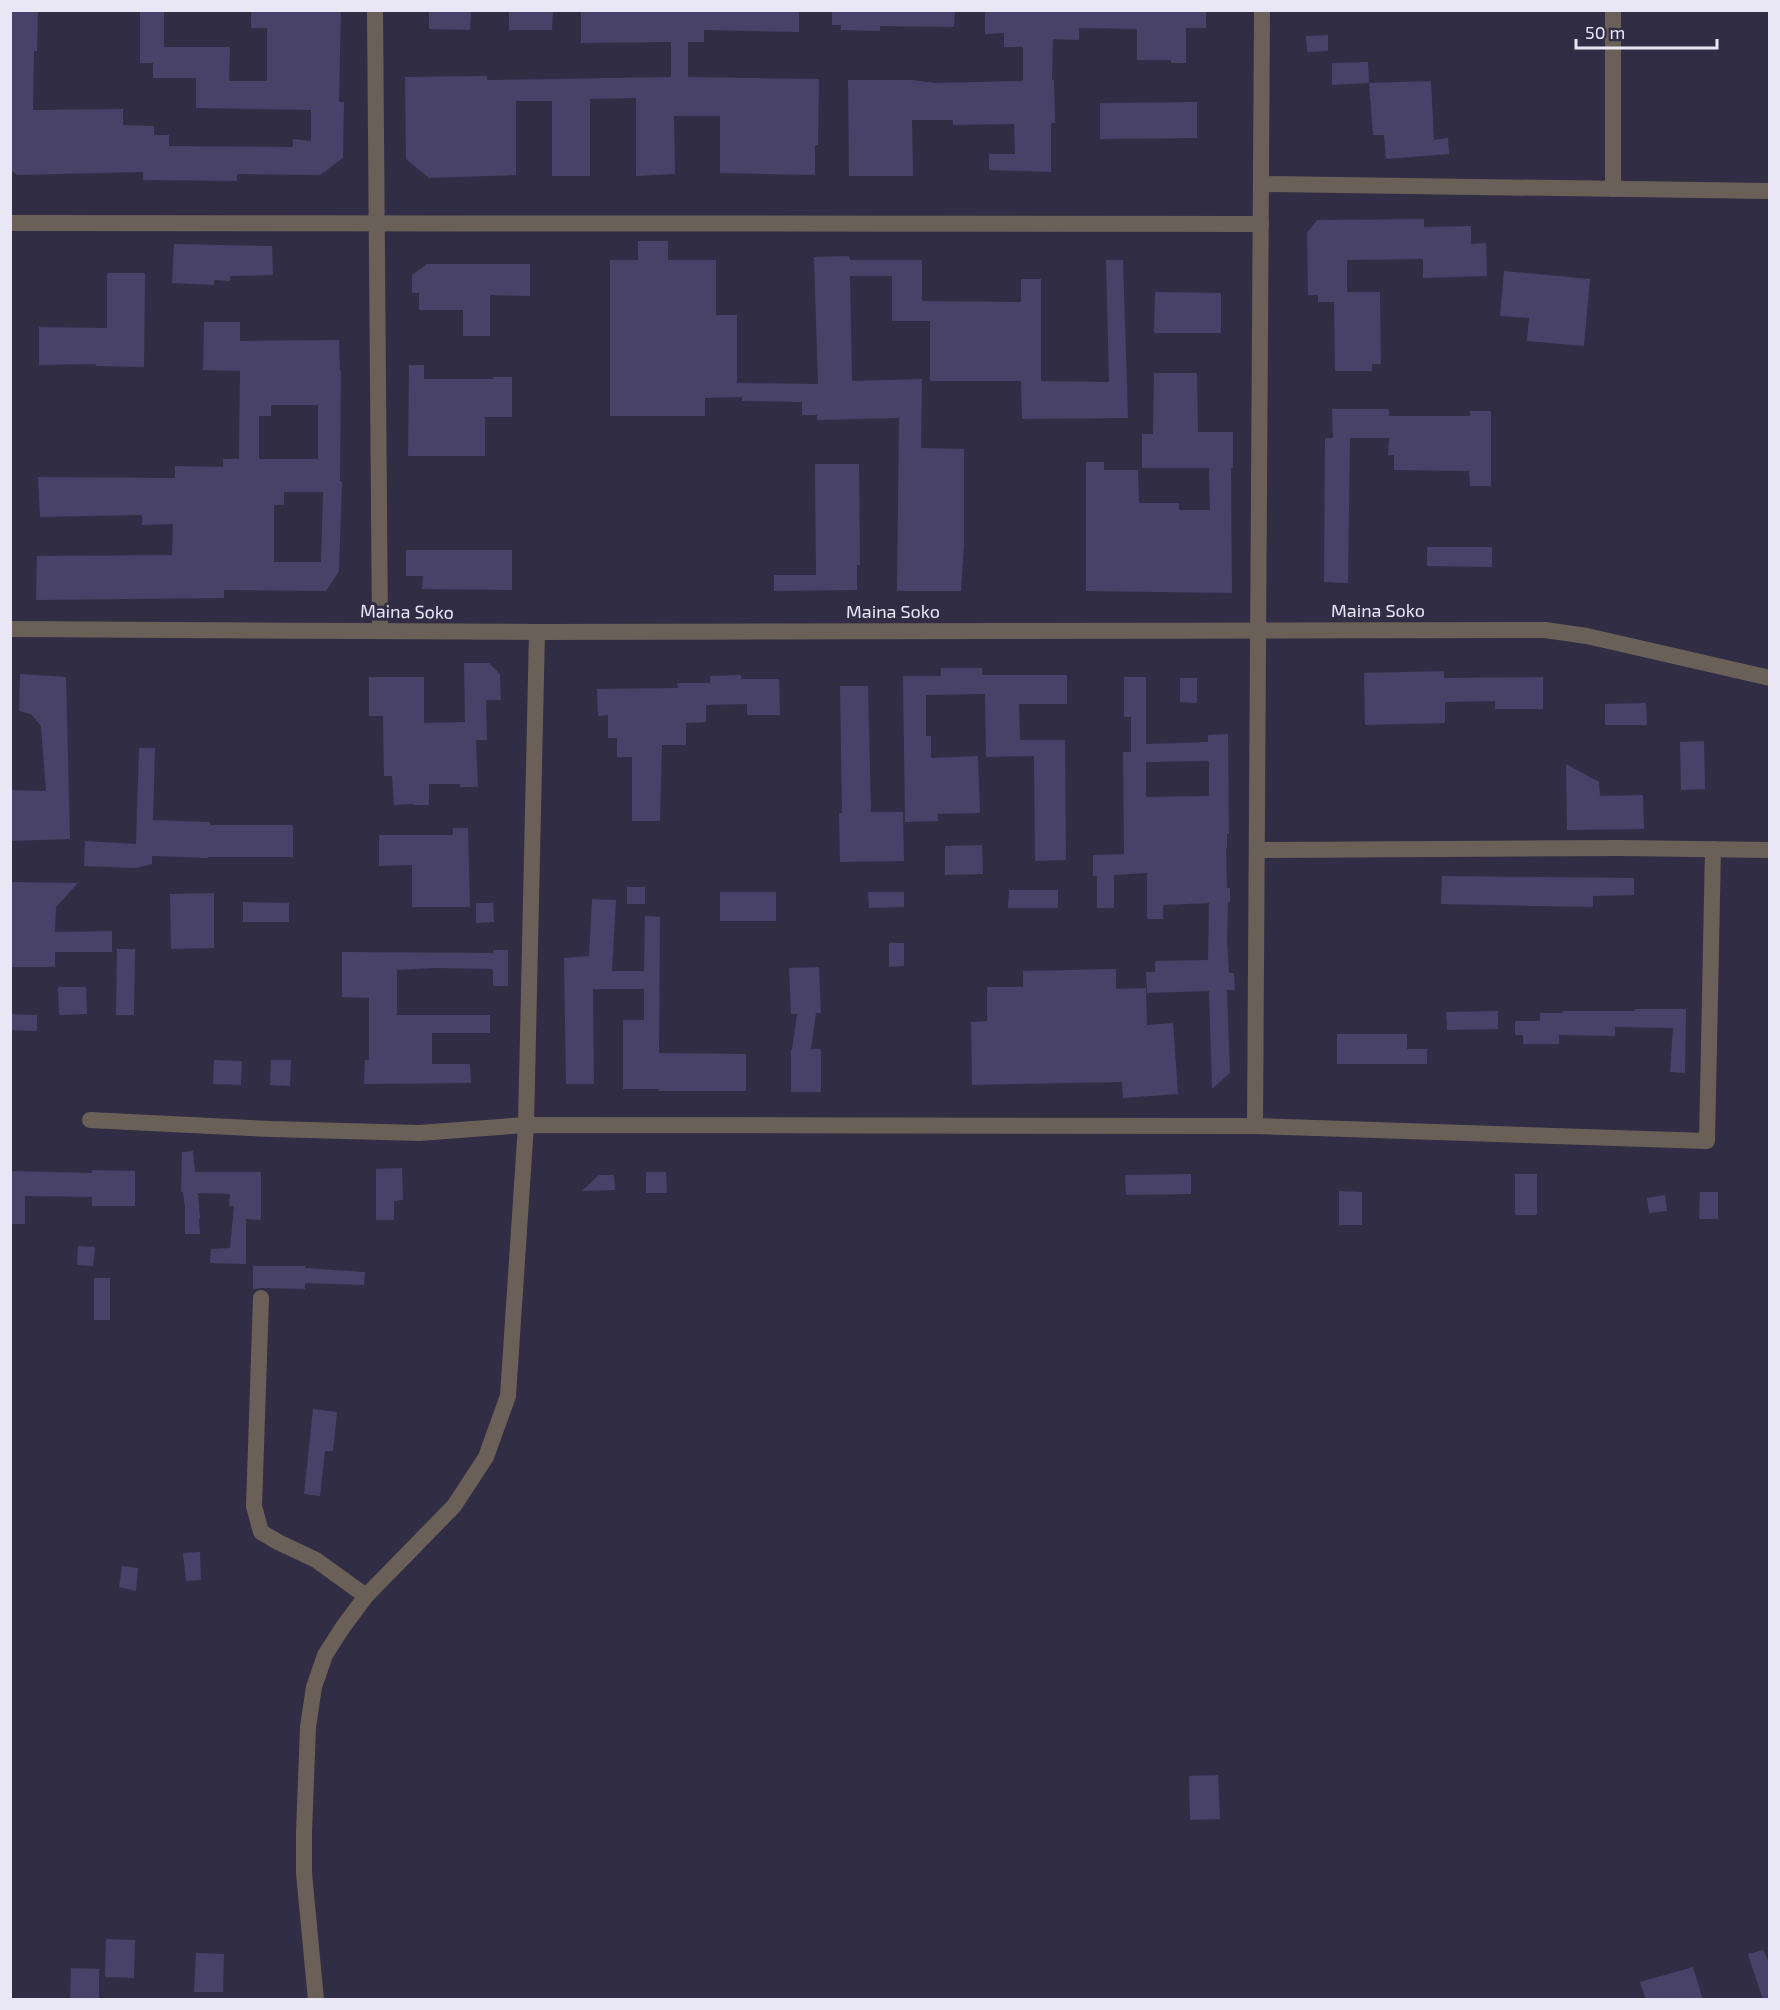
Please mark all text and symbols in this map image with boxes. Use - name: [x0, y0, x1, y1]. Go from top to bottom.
- scale bar: [1576, 12, 1717, 50]
- text: 50 m: [1585, 21, 1625, 43]
- street label: Maina Soko: [360, 599, 454, 623]
- street label: Maina Soko: [1331, 599, 1425, 621]
- street label: Maina Soko: [846, 600, 940, 622]

